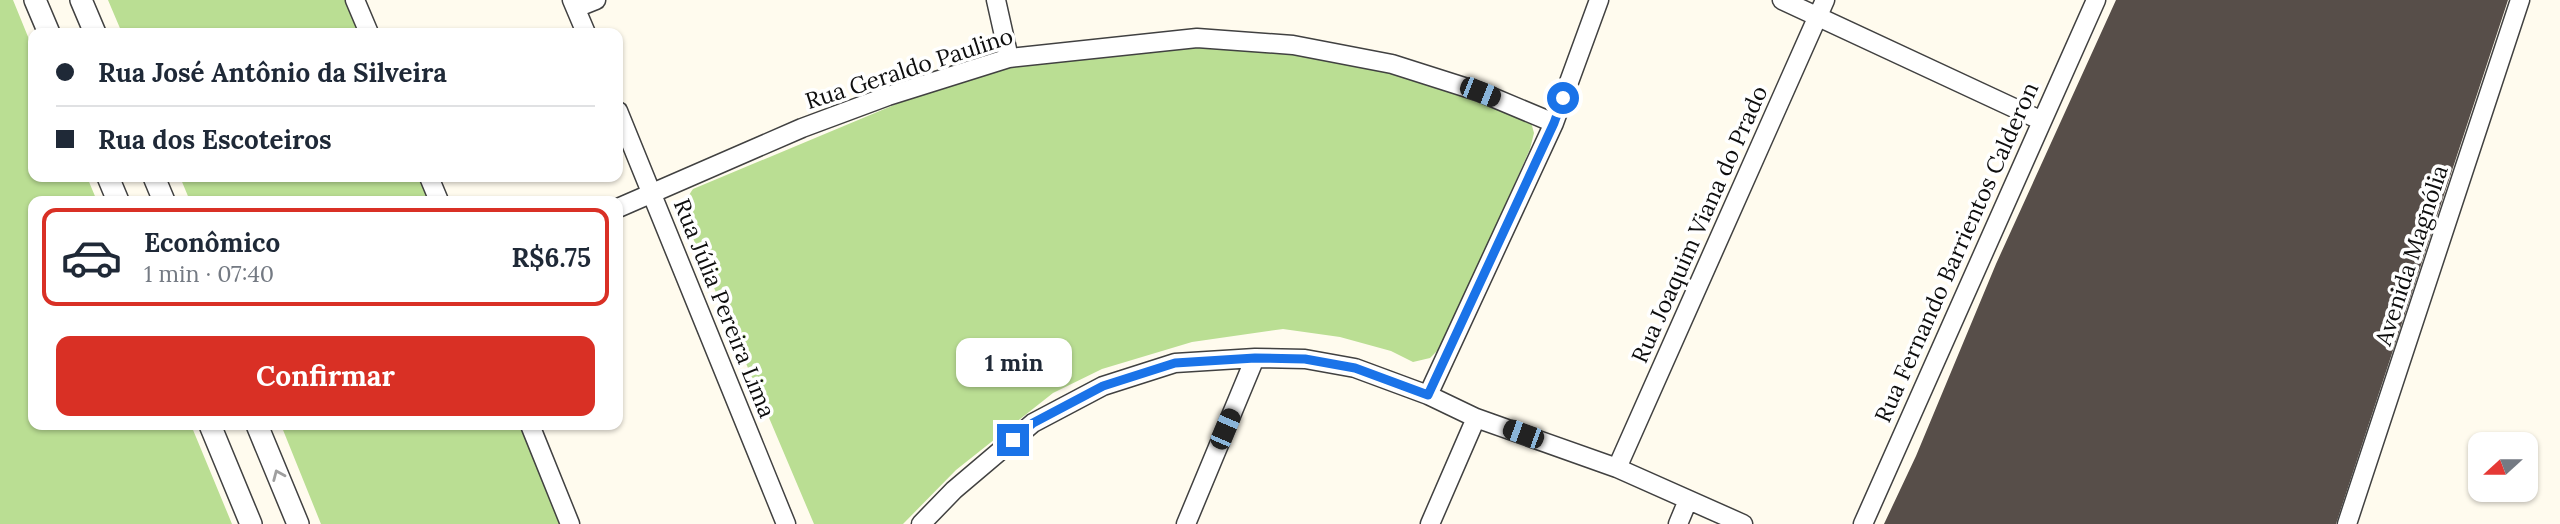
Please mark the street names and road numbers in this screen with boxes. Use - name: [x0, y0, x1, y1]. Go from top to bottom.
- street label: Rua Geraldo Paulino: [802, 21, 1016, 115]
- street label: Rua Fernando Barrientos Calderon: [1868, 77, 2044, 427]
- street label: Rua Joaquim Viana do Prado: [1625, 81, 1773, 367]
- street label: Avenida Magnólia: [2368, 161, 2454, 350]
- street label: Rua Júlia Pereira Lima: [668, 194, 782, 422]

